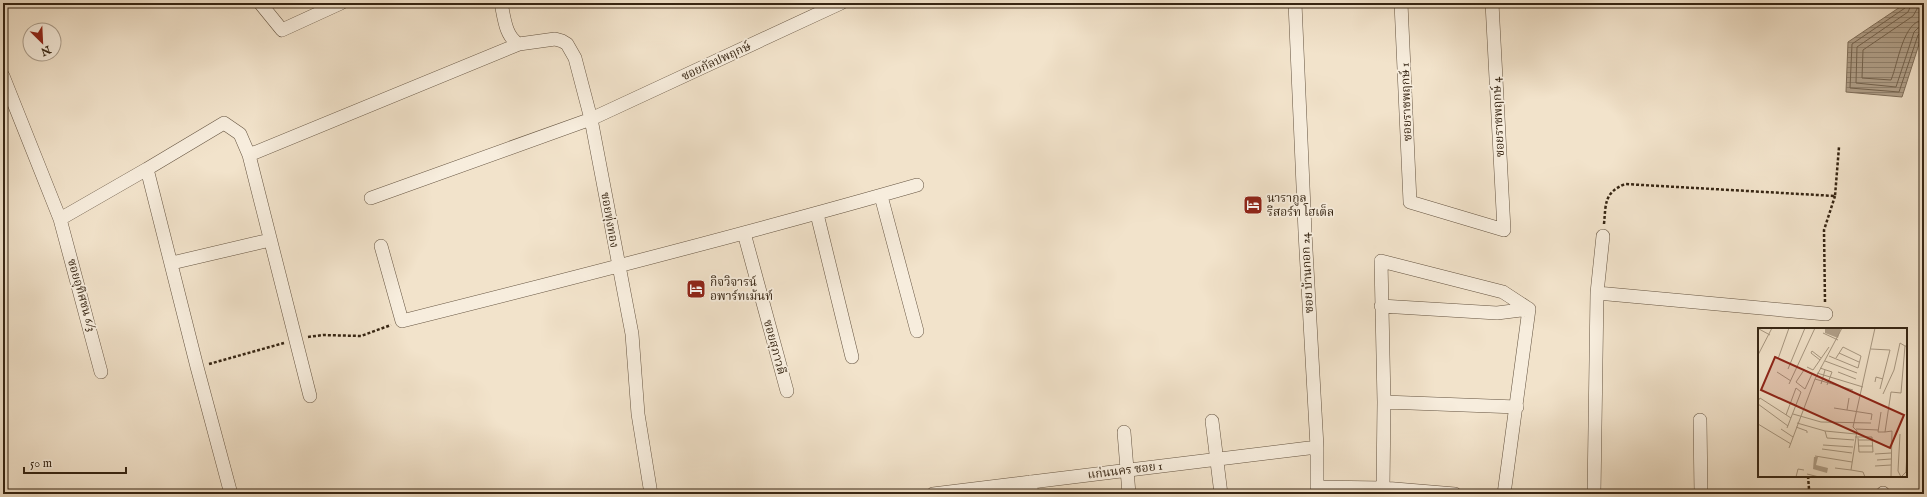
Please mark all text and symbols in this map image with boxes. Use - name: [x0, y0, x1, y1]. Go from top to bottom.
- north arrow: [22, 22, 62, 62]
- street label: ซอยกัลปพฤกษ์: [679, 38, 754, 84]
- text: N: [38, 41, 54, 59]
- street label: ซอยราชพฤกษ์ 1: [1398, 62, 1415, 142]
- street label: ซอยราชพฤกษ์ 4: [1489, 76, 1508, 157]
- street label: ซอยทุ่งทอง: [597, 191, 622, 249]
- place label: นารากูล รีสอร์ท โฮเต็ล: [1267, 191, 1334, 220]
- hotel icon: นารากูล รีสอร์ท โฮเต็ล: [1242, 194, 1264, 216]
- street label: ซอย บ้านกอก 24: [1298, 232, 1317, 314]
- street label: ซอยอุทิศชน 6/3: [64, 257, 99, 333]
- place label: กิจวิจารน์ อพาร์ทเม้นท์: [710, 275, 773, 304]
- hotel icon: กิจวิจารน์ อพาร์ทเม้นท์: [685, 278, 707, 300]
- street label: ซอยสุภาวดี: [760, 318, 789, 376]
- inset map: [1758, 328, 1907, 477]
- scale bar: [24, 449, 126, 475]
- text: 50 m: [30, 456, 52, 471]
- street label: แก่นนคร ซอย 1: [1087, 458, 1164, 483]

